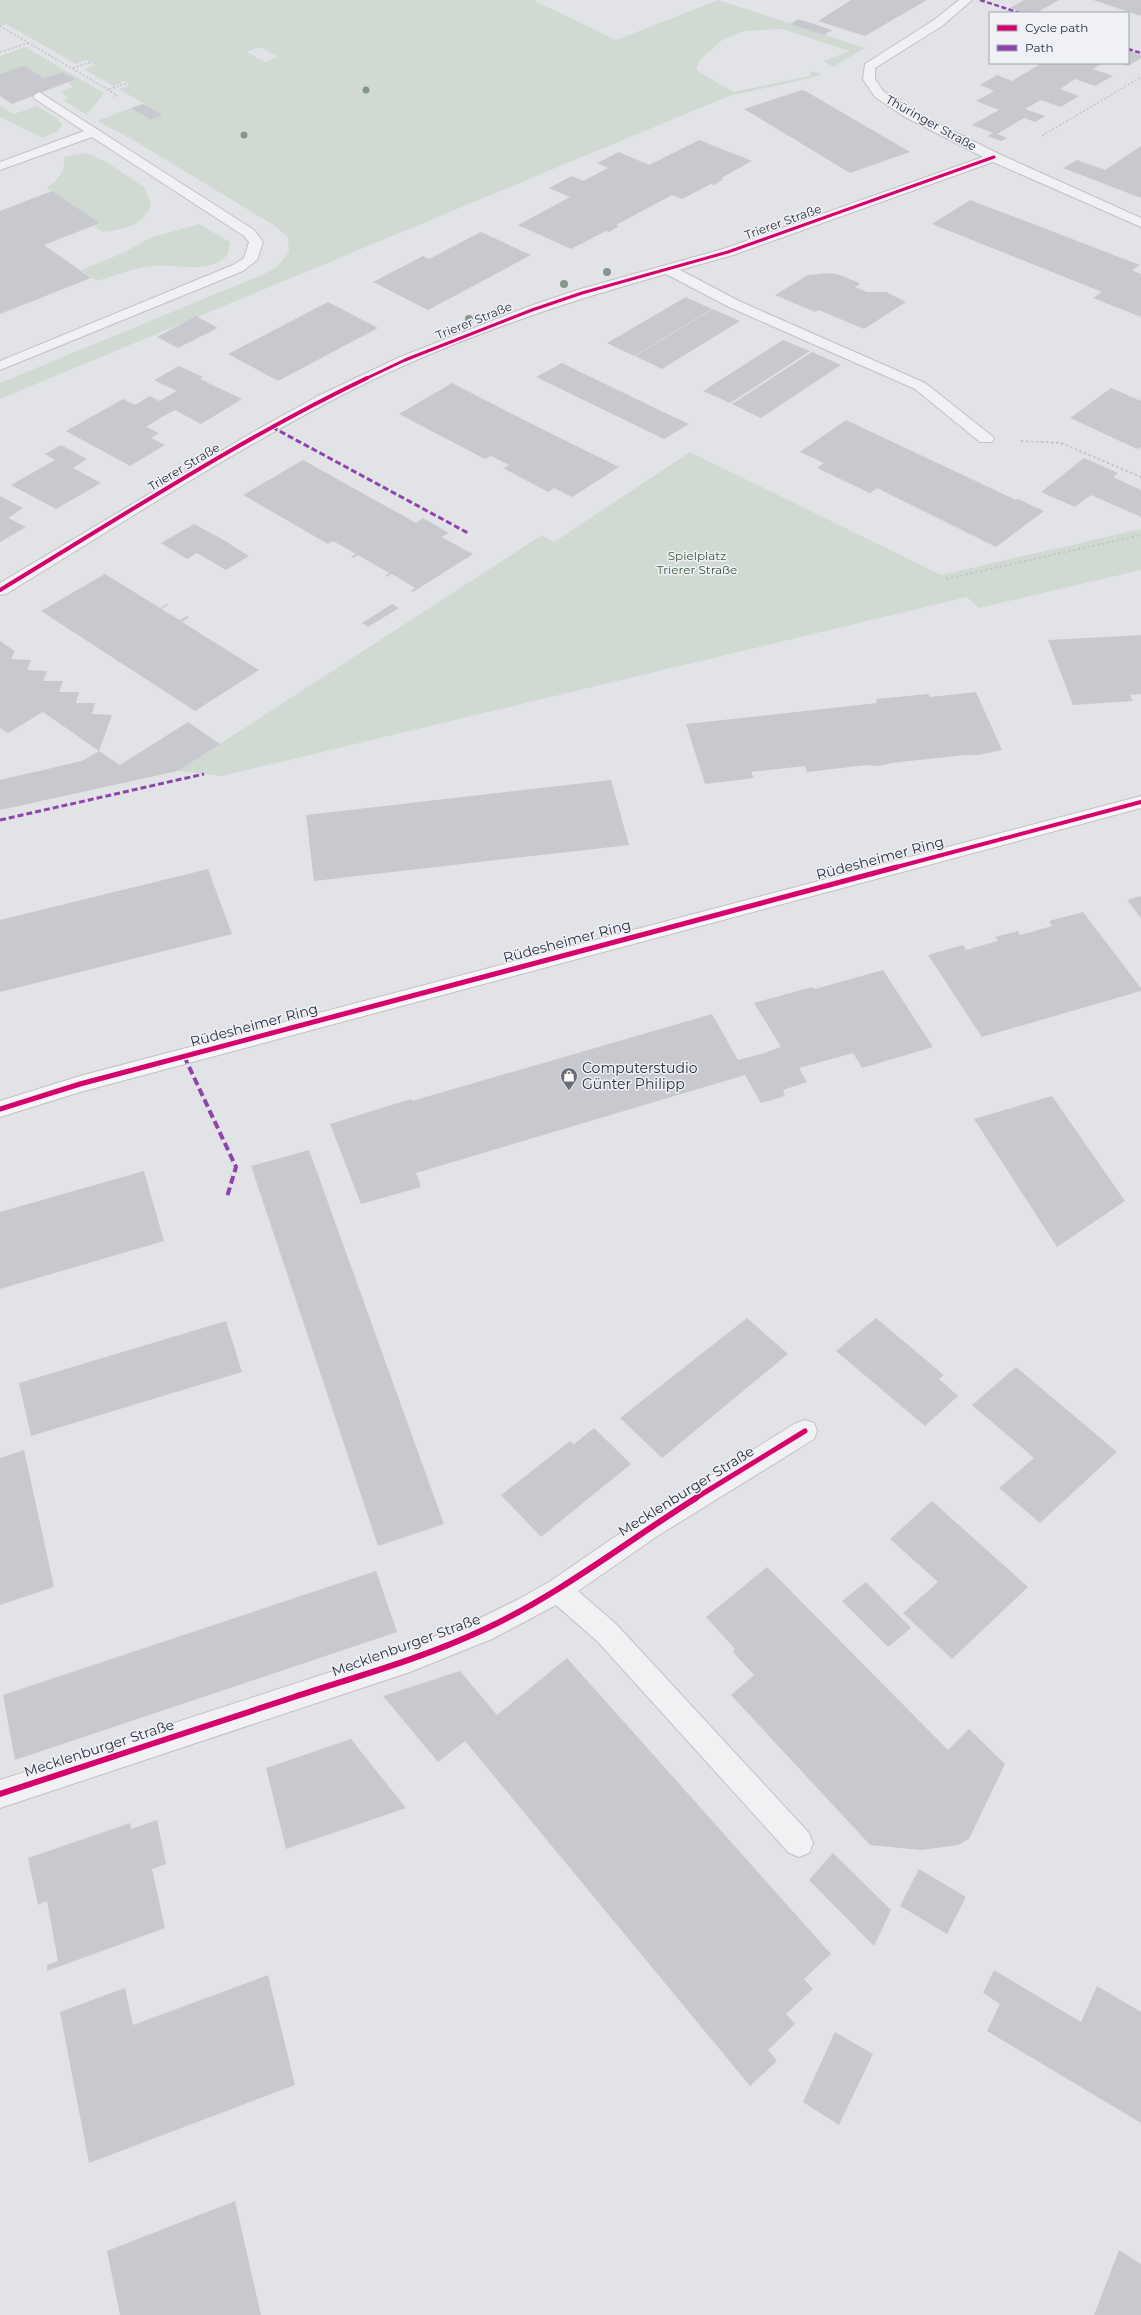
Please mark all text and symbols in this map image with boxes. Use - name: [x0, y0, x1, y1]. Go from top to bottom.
- legend: [989, 12, 1129, 64]
- text: Cycle path: [1025, 20, 1088, 35]
- text: Path: [1025, 40, 1054, 55]
- street label: Thüringer Straße: [883, 91, 979, 154]
- street label: Trierer Straße: [742, 201, 823, 242]
- street label: Trierer Straße: [434, 298, 514, 343]
- street label: Trierer Straße: [145, 439, 222, 494]
- park label: Spielplatz Trierer Straße: [657, 548, 737, 577]
- street label: Rüdesheimer Ring: [814, 832, 946, 884]
- street label: Rüdesheimer Ring: [501, 915, 633, 967]
- street label: Rüdesheimer Ring: [188, 999, 320, 1051]
- place label: Computerstudio Günter Philipp: [582, 1059, 698, 1093]
- shop icon: Computerstudio Günter Philipp: [559, 1066, 579, 1091]
- street label: Mecklenburger Straße: [615, 1442, 757, 1540]
- street label: Mecklenburger Straße: [329, 1610, 483, 1680]
- street label: Mecklenburger Straße: [22, 1715, 176, 1781]

